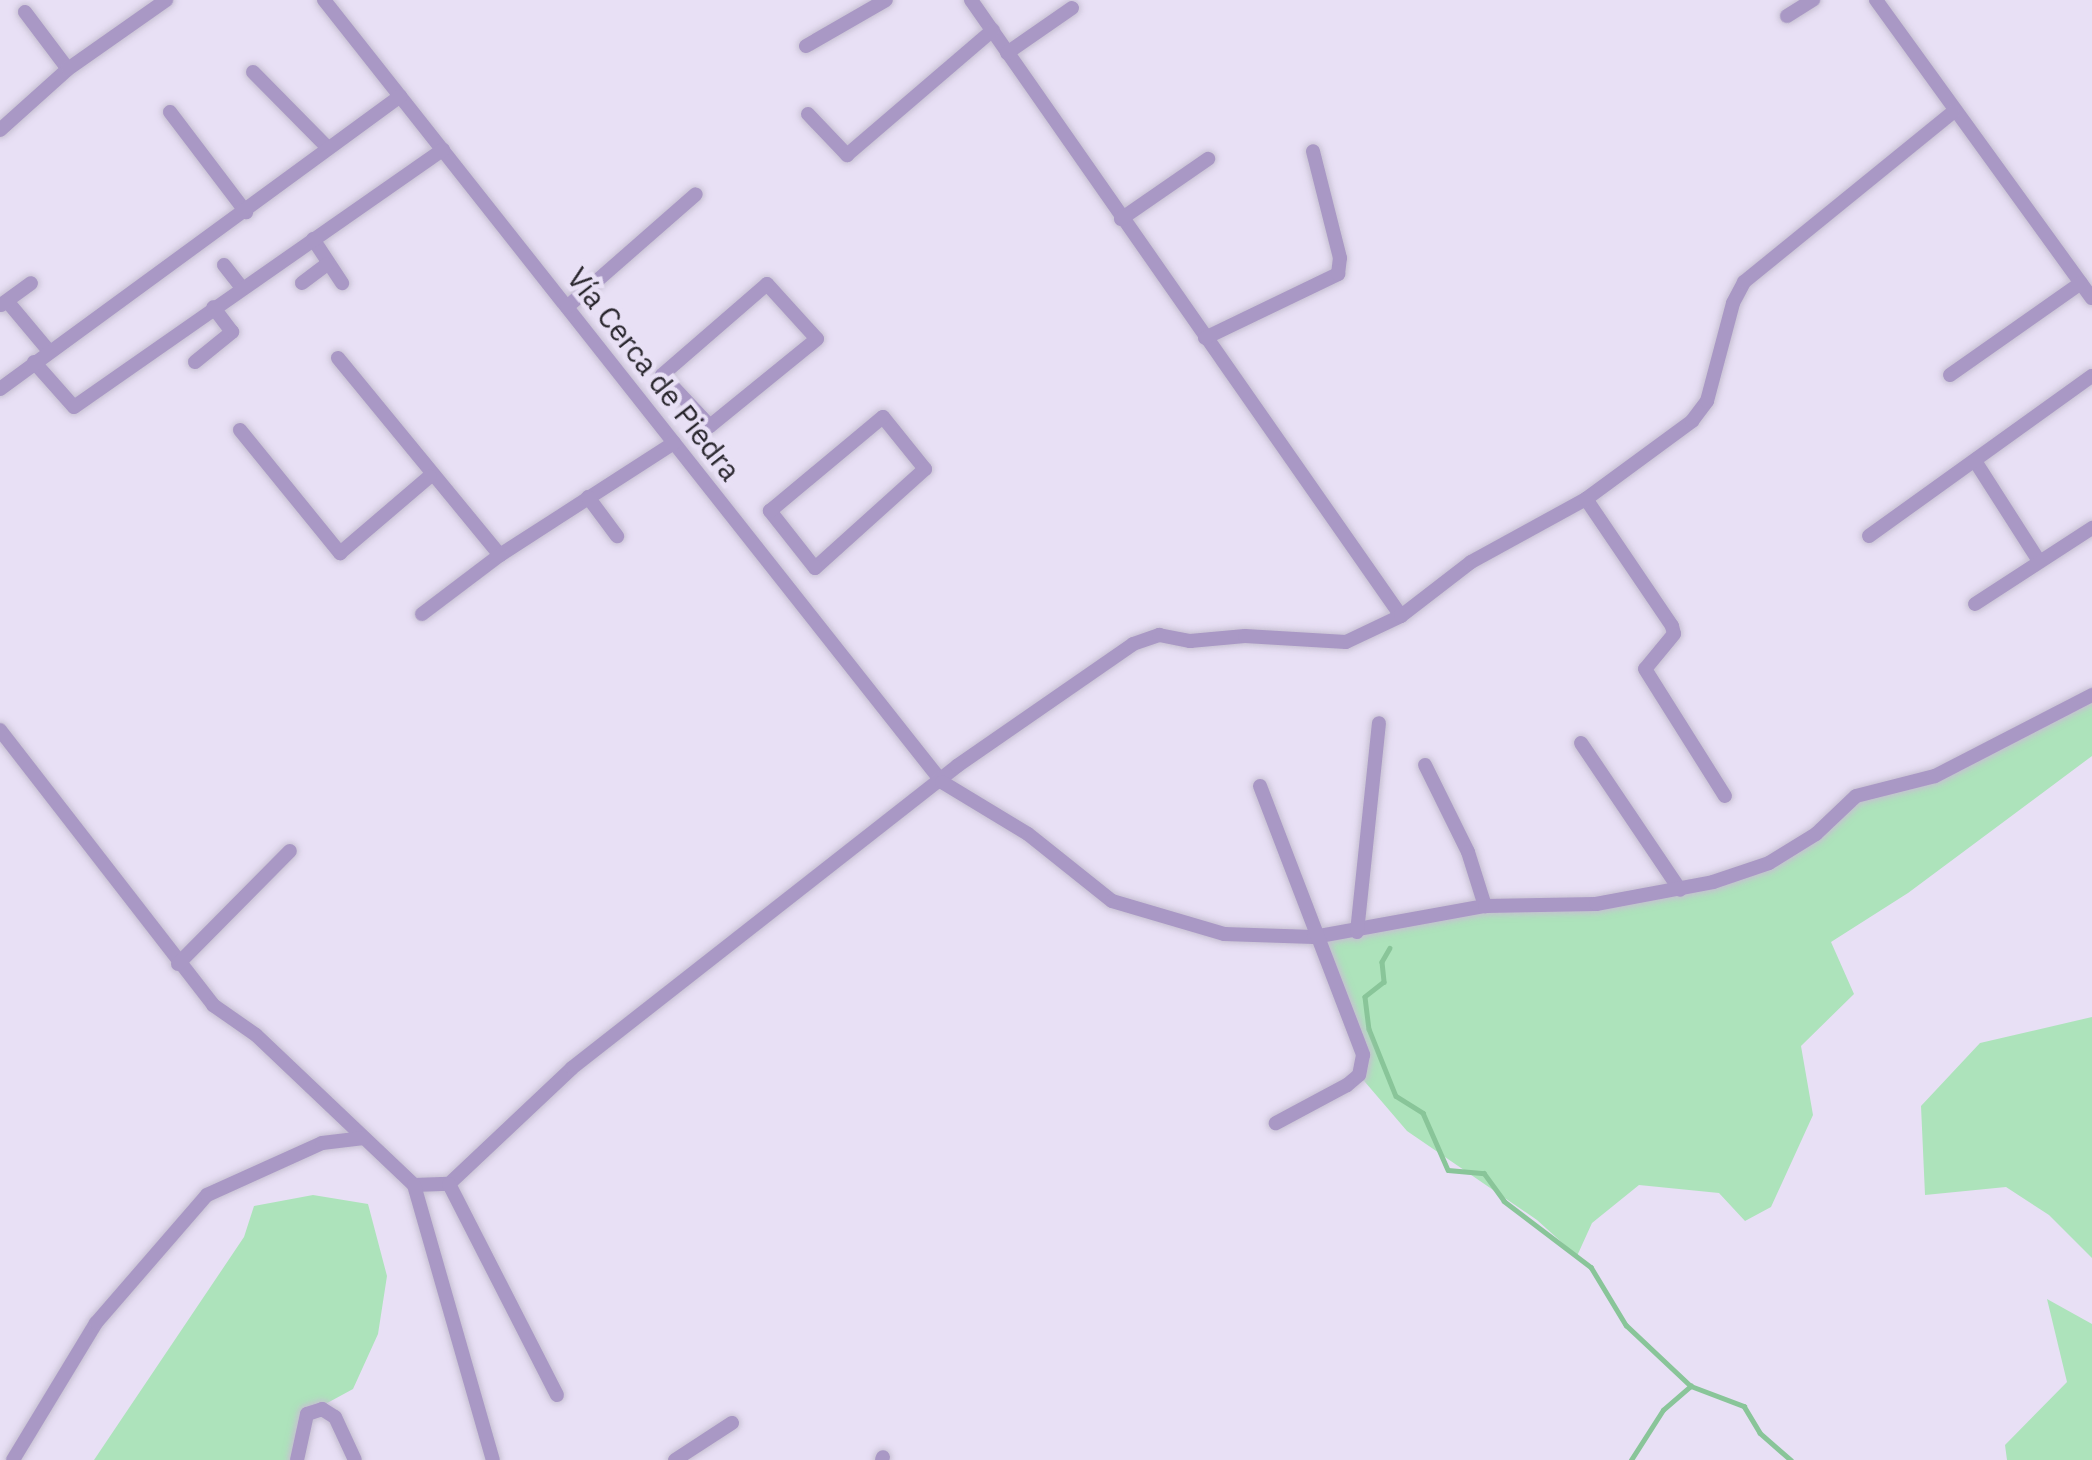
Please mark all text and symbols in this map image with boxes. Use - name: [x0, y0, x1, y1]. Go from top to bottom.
- street label: Vía Cerca de Piedra: [560, 260, 748, 488]

